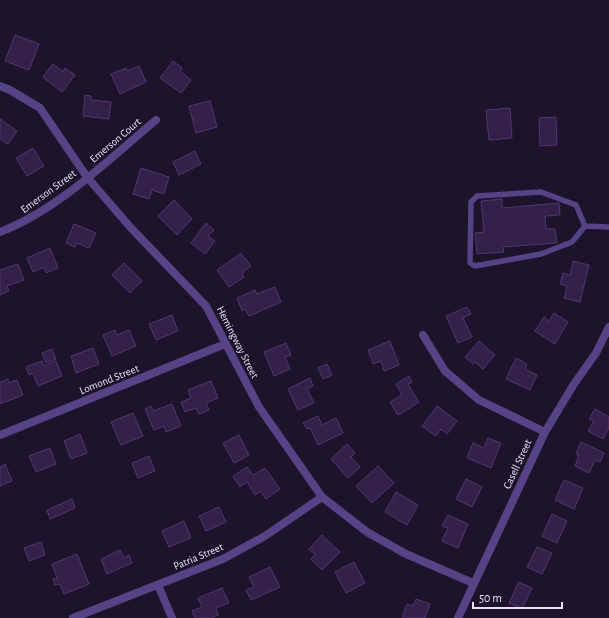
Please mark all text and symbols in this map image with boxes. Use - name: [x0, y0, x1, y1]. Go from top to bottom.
- street label: Emerson Court: [88, 116, 143, 165]
- street label: Emerson Street: [19, 167, 78, 215]
- street label: Hemingway Street: [215, 304, 261, 381]
- street label: Lomond Street: [78, 362, 141, 396]
- street label: Casell Street: [501, 437, 534, 491]
- street label: Patria Street: [172, 541, 225, 572]
- scale bar: [473, 584, 562, 610]
- text: 50 m: [479, 592, 502, 604]

